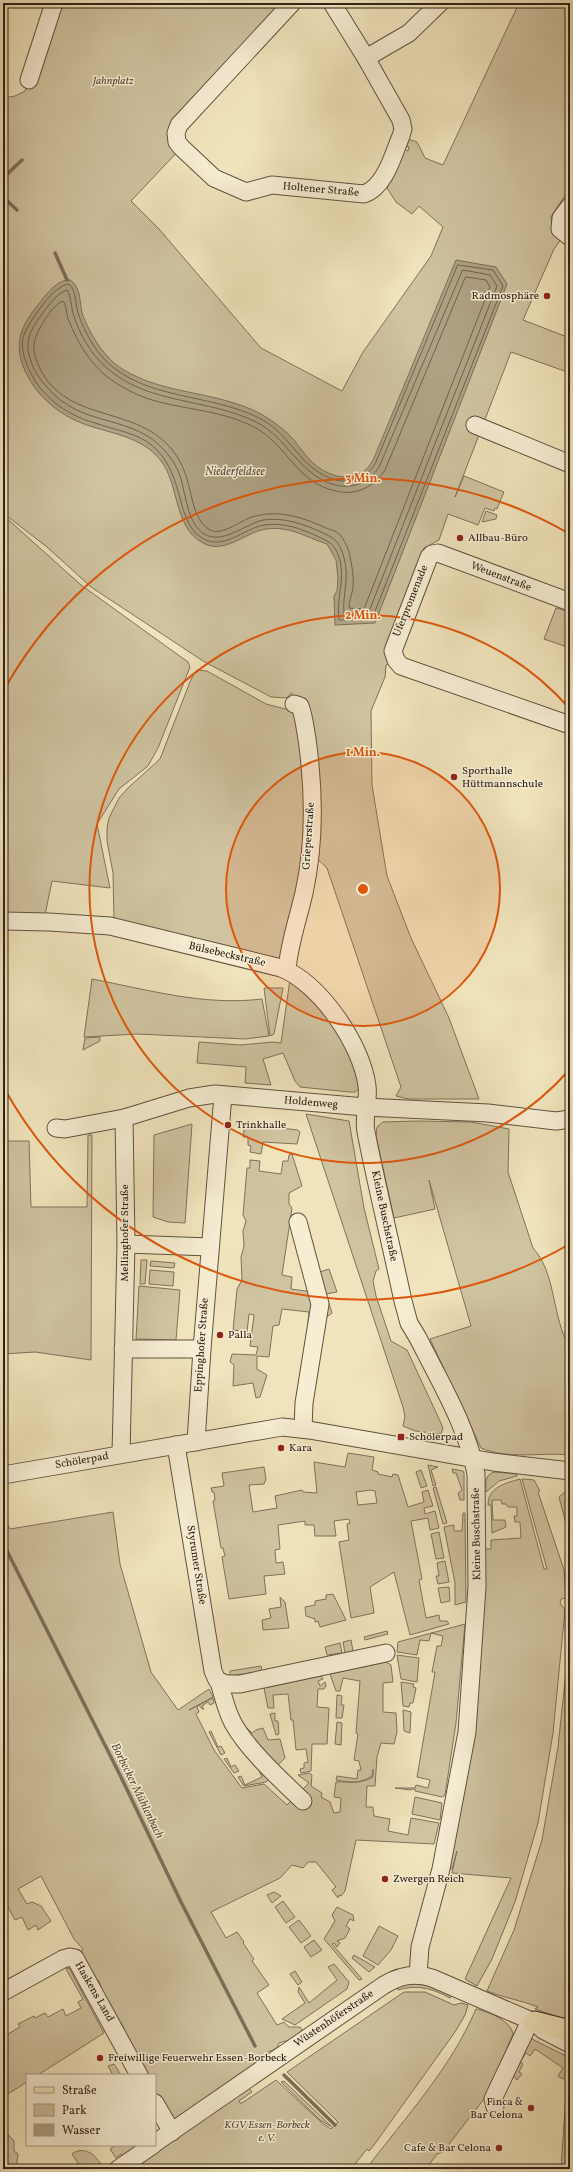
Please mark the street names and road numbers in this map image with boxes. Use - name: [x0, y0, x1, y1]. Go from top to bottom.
- street label: Holtener Straße: [282, 179, 360, 201]
- street label: Weuenstraße: [469, 559, 533, 595]
- street label: Uferpromenade: [390, 563, 432, 639]
- street label: Grieperstraße: [299, 802, 319, 870]
- street label: Bülsebeckstraße: [187, 939, 267, 971]
- street label: Holdenweg: [283, 1093, 339, 1113]
- street label: Kleine Buschstraße: [367, 1169, 401, 1263]
- street label: Mellinghofer Straße: [118, 1184, 133, 1282]
- street label: Eppinghofer Straße: [191, 1297, 213, 1393]
- street label: Schölerpad: [54, 1449, 110, 1473]
- street label: Kleine Buschstraße: [469, 1488, 485, 1580]
- street label: Styrumer Straße: [182, 1524, 210, 1606]
- street label: Haskens Land: [71, 1959, 117, 2025]
- street label: Wüstenhöferstraße: [291, 1987, 377, 2051]

